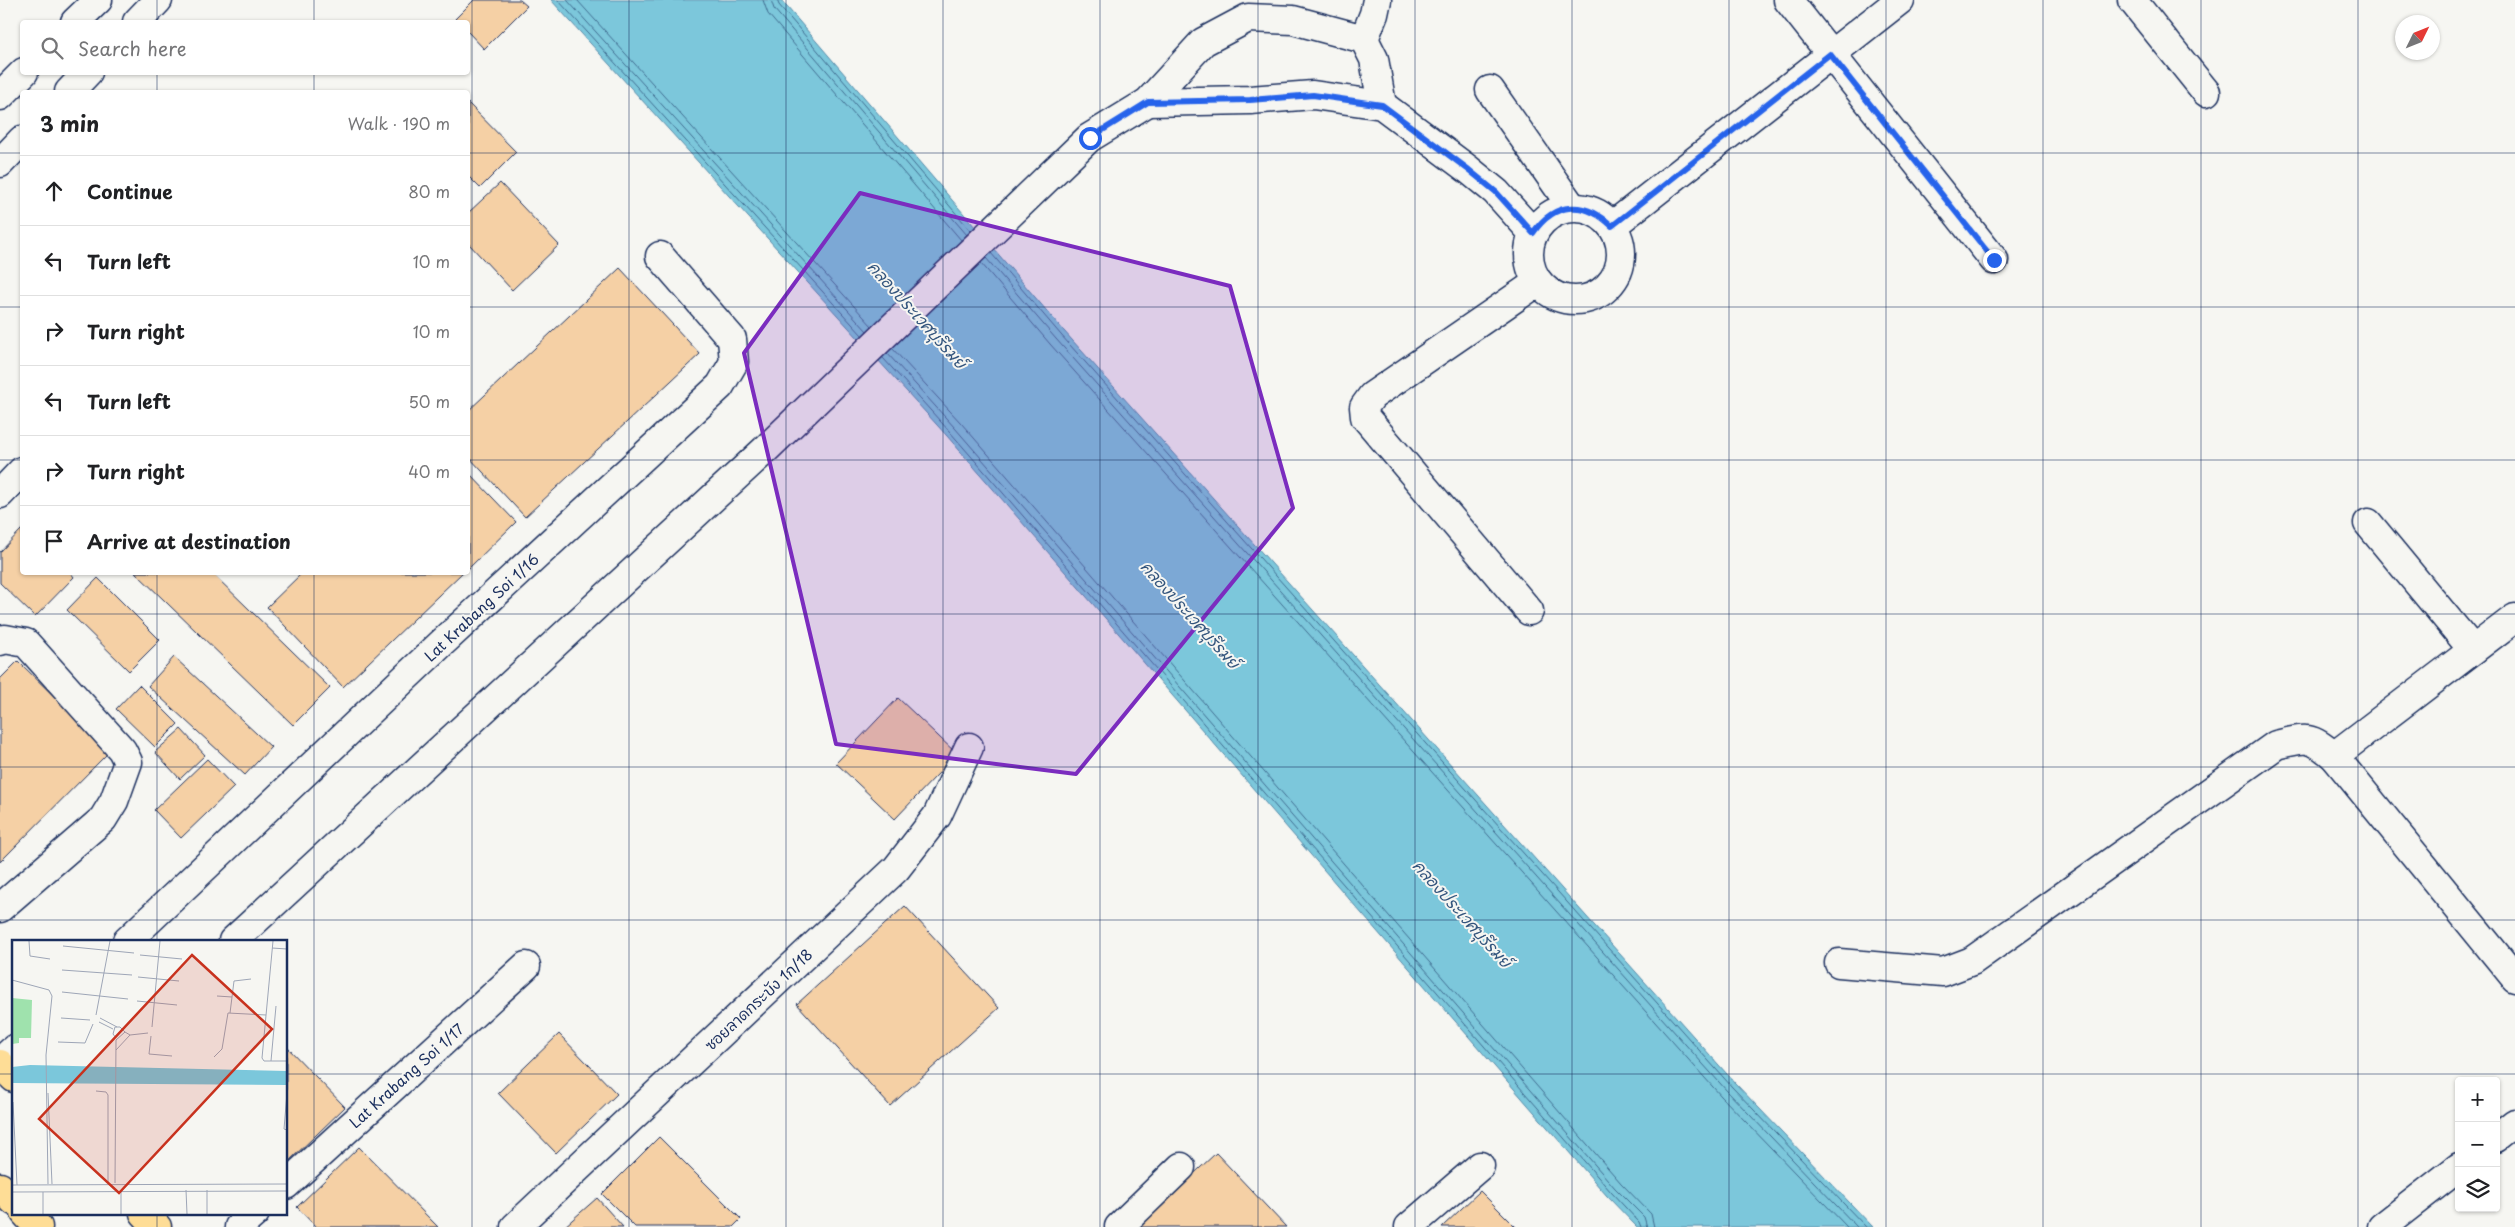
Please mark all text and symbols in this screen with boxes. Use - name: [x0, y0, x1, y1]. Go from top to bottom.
- north arrow: [2395, 15, 2440, 60]
- search box: [20, 20, 470, 75]
- icon: search: [38, 34, 66, 62]
- text: Search here: [78, 34, 187, 62]
- text: 3 min: [40, 107, 99, 139]
- text: Walk · 190 m: [348, 111, 450, 135]
- route start: [1079, 127, 1102, 150]
- icon: ahead: [40, 177, 68, 205]
- text: Continue: [87, 177, 173, 205]
- text: 80 m: [408, 179, 450, 203]
- icon: left: [40, 247, 68, 275]
- text: Turn left: [87, 247, 171, 275]
- text: 10 m: [413, 249, 450, 273]
- route end: [1983, 249, 2006, 272]
- water label: คลองประเวศบุรีรมย์: [862, 255, 976, 377]
- icon: right: [40, 317, 68, 345]
- text: Turn right: [87, 317, 185, 345]
- text: 10 m: [413, 319, 450, 343]
- icon: left: [40, 387, 68, 415]
- text: Turn left: [87, 387, 171, 415]
- text: 50 m: [409, 389, 450, 413]
- icon: right: [40, 457, 68, 485]
- text: Turn right: [87, 457, 185, 485]
- text: 40 m: [408, 459, 450, 483]
- icon: arrive: [40, 527, 68, 555]
- text: Arrive at destination: [87, 527, 291, 555]
- street label: Lat Krabang Soi 1/16: [418, 547, 544, 667]
- water label: คลองประเวศบุรีรมย์: [1135, 555, 1249, 677]
- water label: คลองประเวศบุรีรมย์: [1407, 854, 1521, 976]
- inset map: [12, 940, 288, 1214]
- street label: ซอยลาดกระบัง 1ก/18: [699, 943, 817, 1055]
- street label: Lat Krabang Soi 1/17: [344, 1017, 468, 1133]
- map controls: [2455, 1077, 2500, 1212]
- button: +: [2455, 1077, 2500, 1122]
- button: −: [2455, 1122, 2500, 1167]
- button: layers: [2455, 1167, 2500, 1212]

